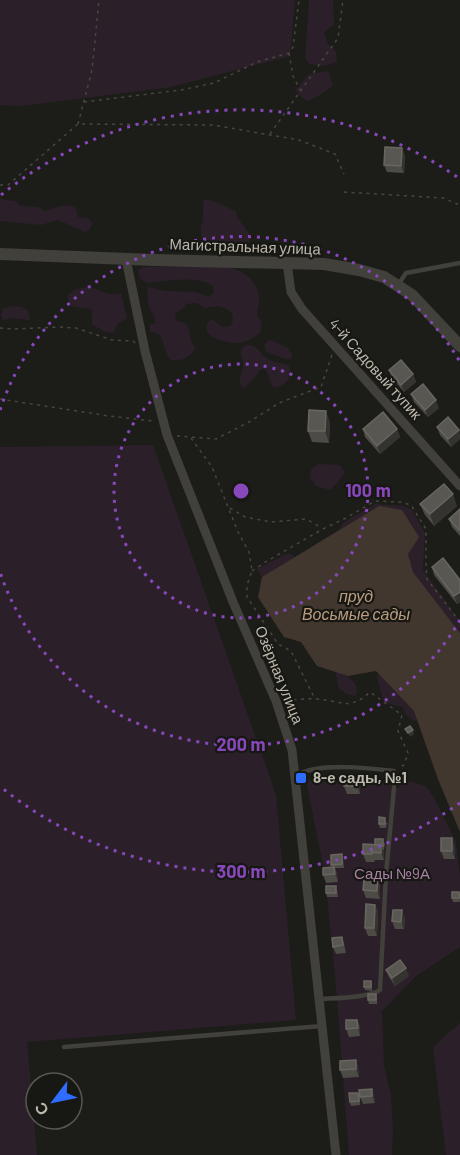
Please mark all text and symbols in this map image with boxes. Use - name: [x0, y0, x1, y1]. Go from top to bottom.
- street label: Магистральная улица: [169, 234, 322, 258]
- street label: 4-й Садовый тупик: [326, 314, 426, 423]
- text: 100 m: [345, 479, 391, 501]
- centre of rings: [231, 481, 251, 501]
- water label: пруд Восьмые сады: [302, 586, 410, 623]
- street label: Озёрная улица: [252, 623, 308, 727]
- text: 200 m: [216, 733, 266, 755]
- place label: 8-е сады, №1: [313, 768, 407, 786]
- marker: 8-е сады, №1: [294, 771, 308, 785]
- text: 300 m: [217, 860, 265, 882]
- park label: Сады №9А: [354, 864, 430, 882]
- north arrow: [24, 1071, 84, 1131]
- text: С: [30, 1099, 52, 1119]

